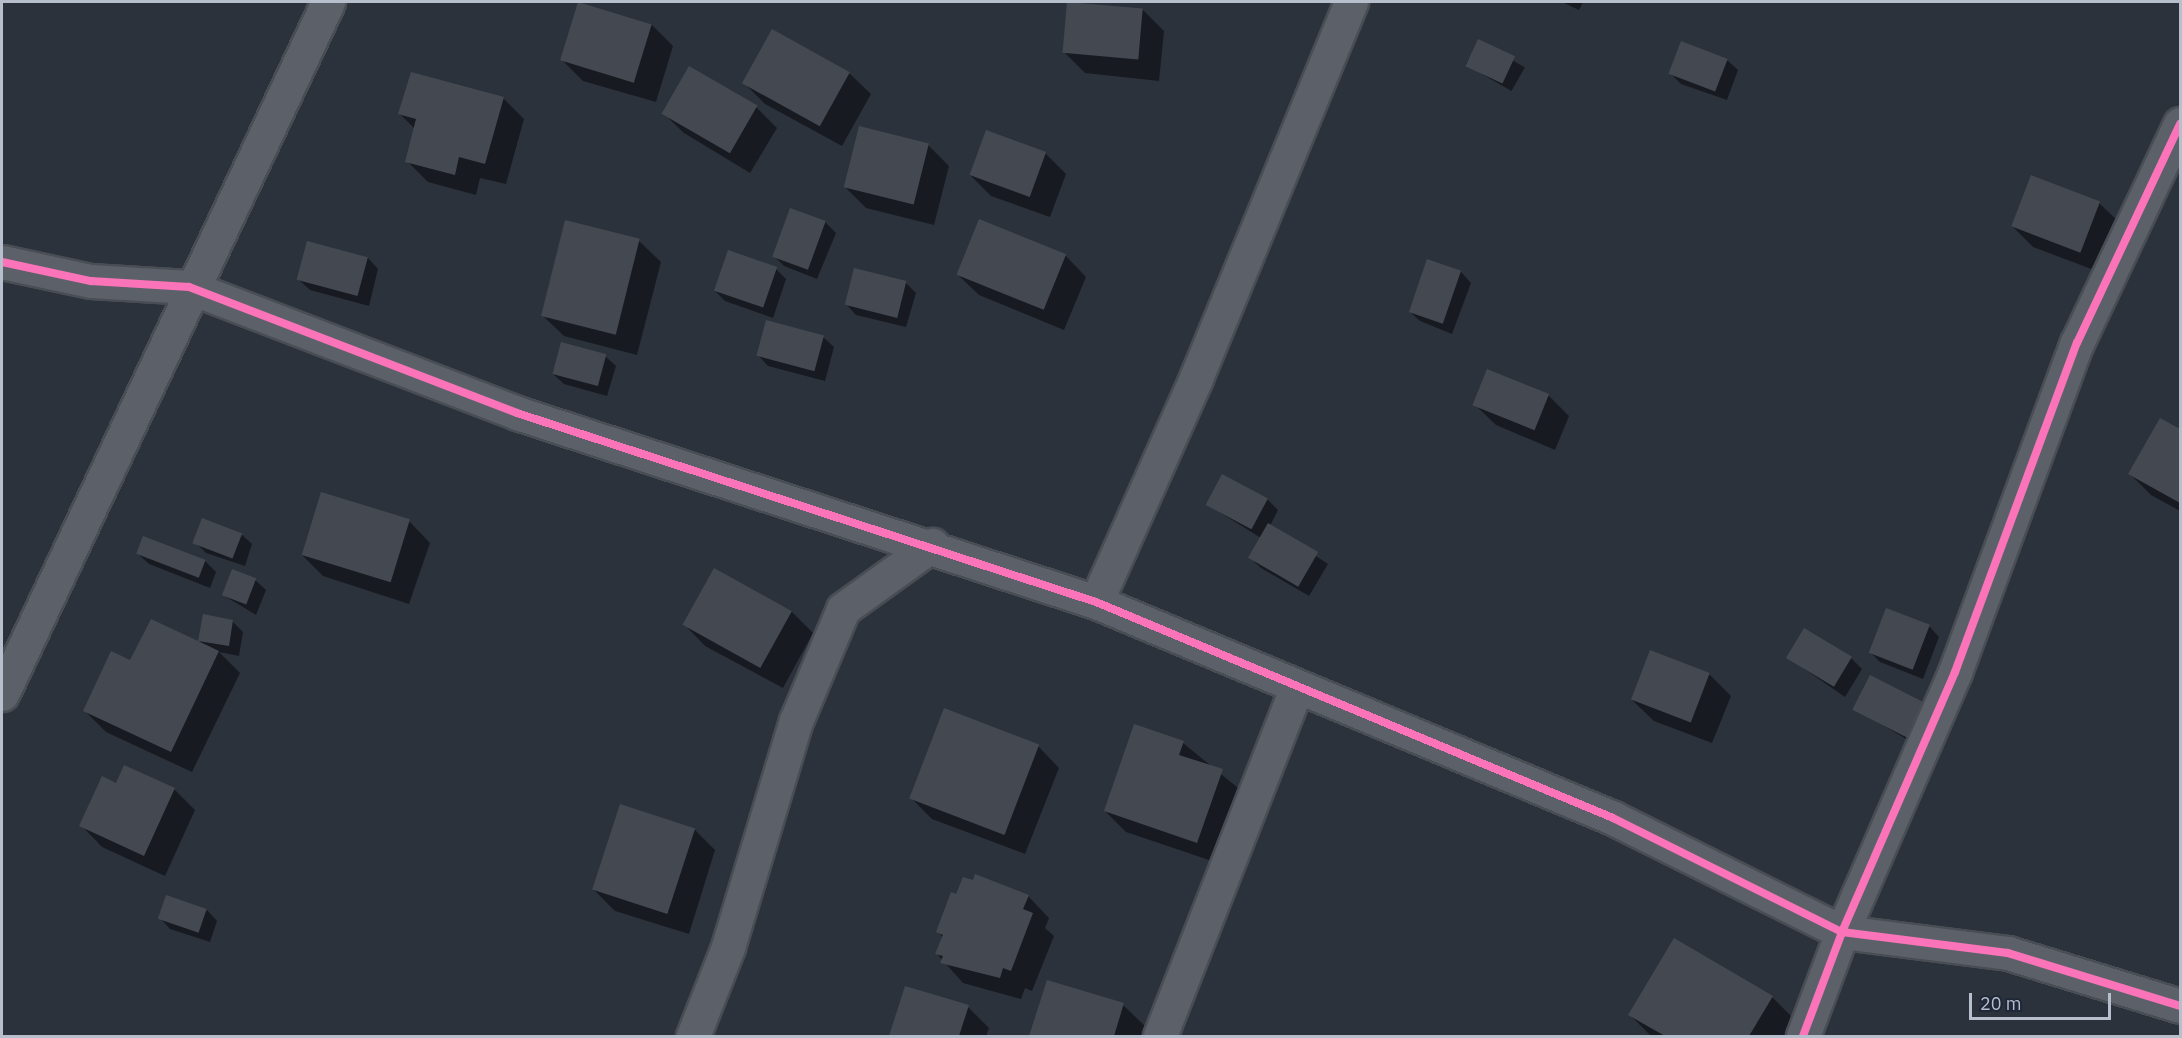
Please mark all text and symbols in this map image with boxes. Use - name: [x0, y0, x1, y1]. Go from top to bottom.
- scale bar: [1972, 981, 2114, 1019]
- text: 20 m: [1980, 992, 2022, 1015]

